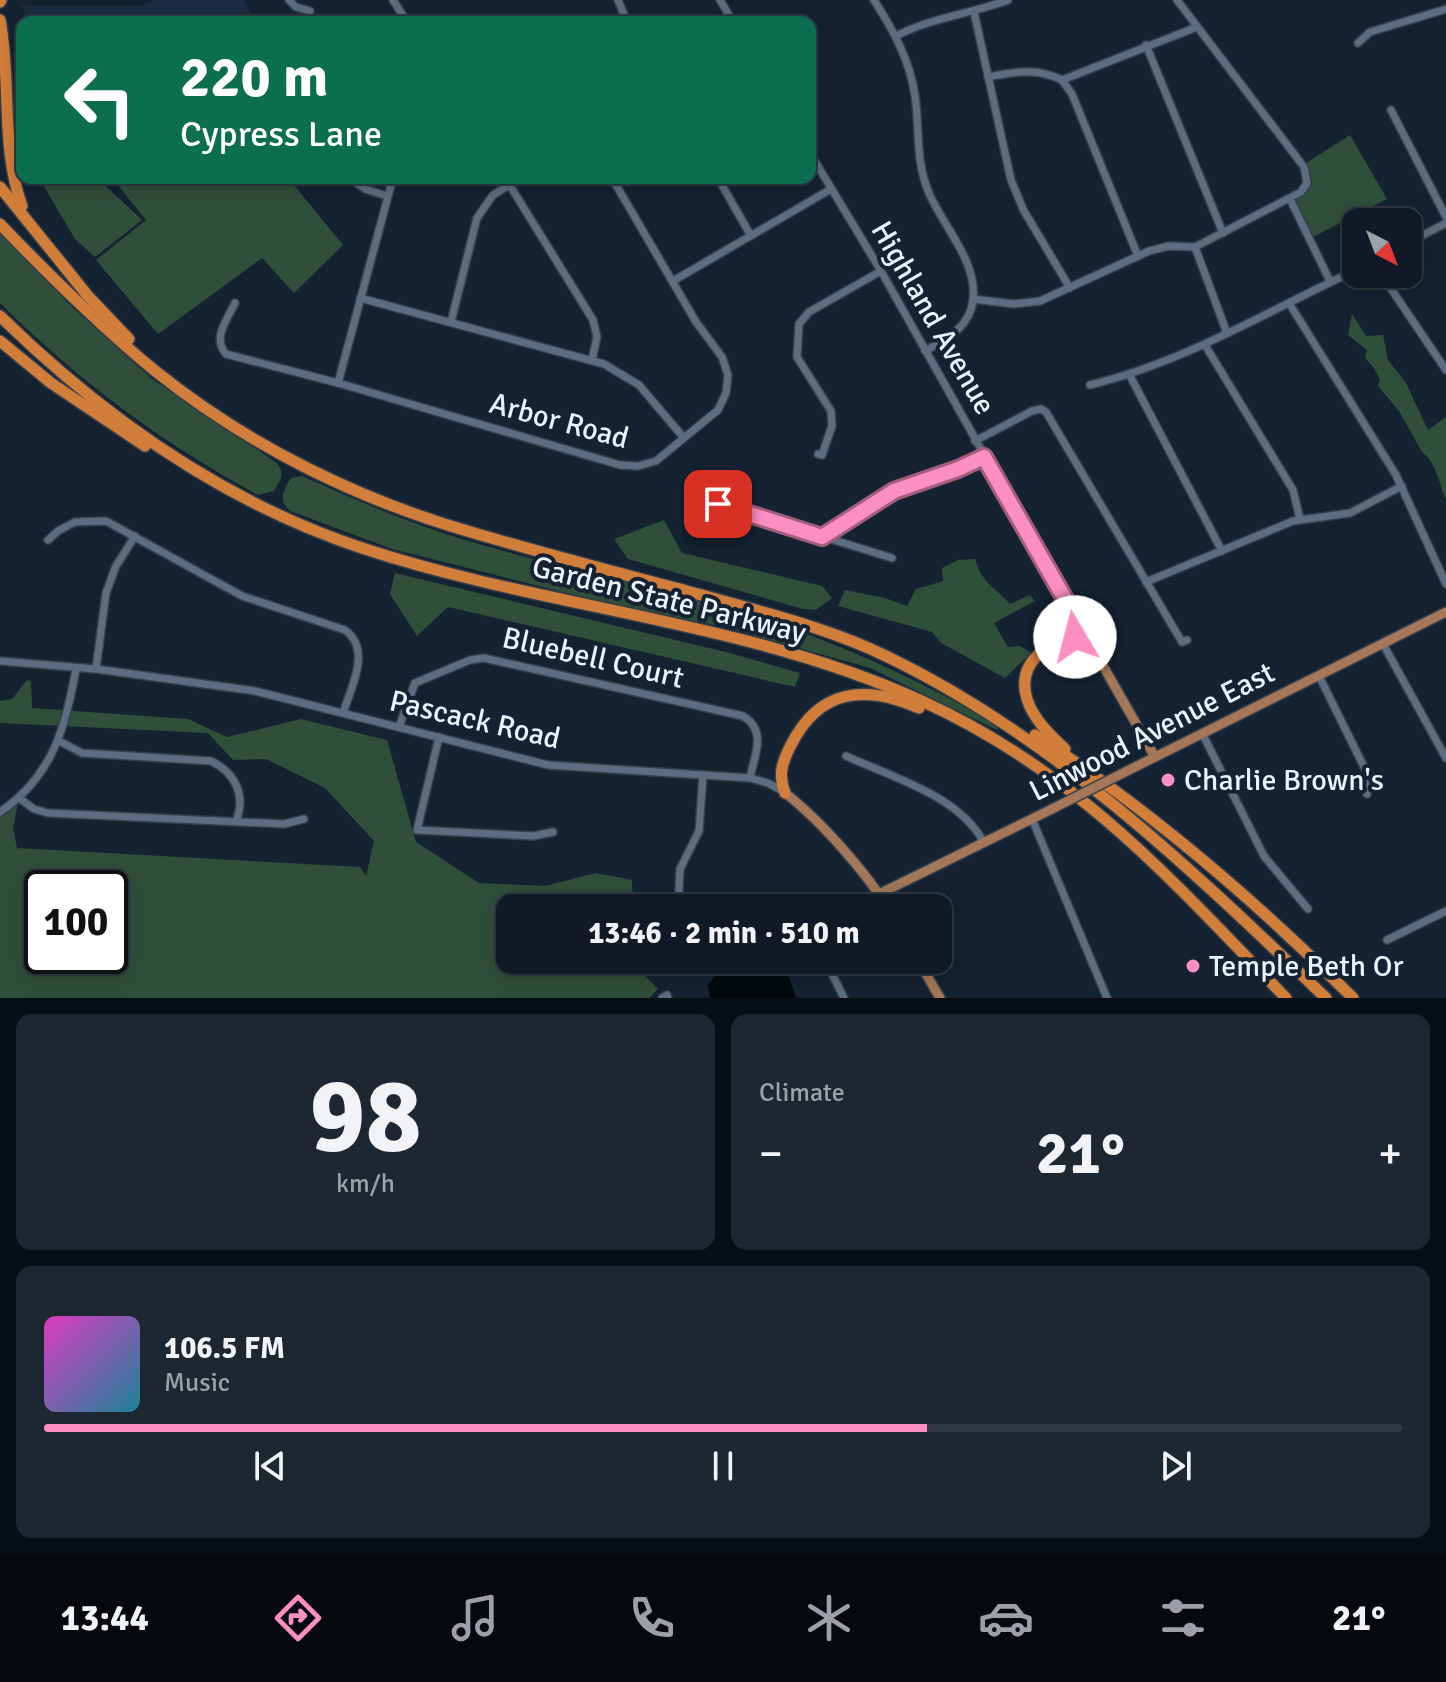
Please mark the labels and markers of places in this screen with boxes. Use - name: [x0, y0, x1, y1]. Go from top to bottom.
- pin: [684, 470, 752, 538]
- place label: Charlie Brown's: [1184, 762, 1384, 799]
- marker: Charlie Brown's: [1159, 771, 1177, 789]
- place label: Temple Beth Or: [1209, 948, 1404, 985]
- marker: Temple Beth Or: [1184, 957, 1202, 975]

